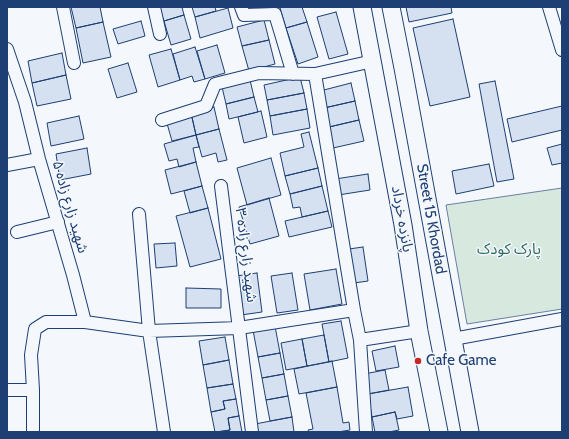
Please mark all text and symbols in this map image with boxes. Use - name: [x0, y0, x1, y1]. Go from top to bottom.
- street label: شهید زارع زاده ۵: [48, 159, 92, 255]
- street label: Street 15 Khordad: [412, 162, 450, 276]
- street label: پانزده خرداد: [387, 184, 417, 254]
- street label: شهید زارع زاده ۳: [231, 207, 261, 303]
- park label: پارک کودک: [477, 241, 541, 259]
- place label: Cafe Game: [426, 352, 496, 370]
- marker: Cafe Game: [413, 356, 423, 366]

